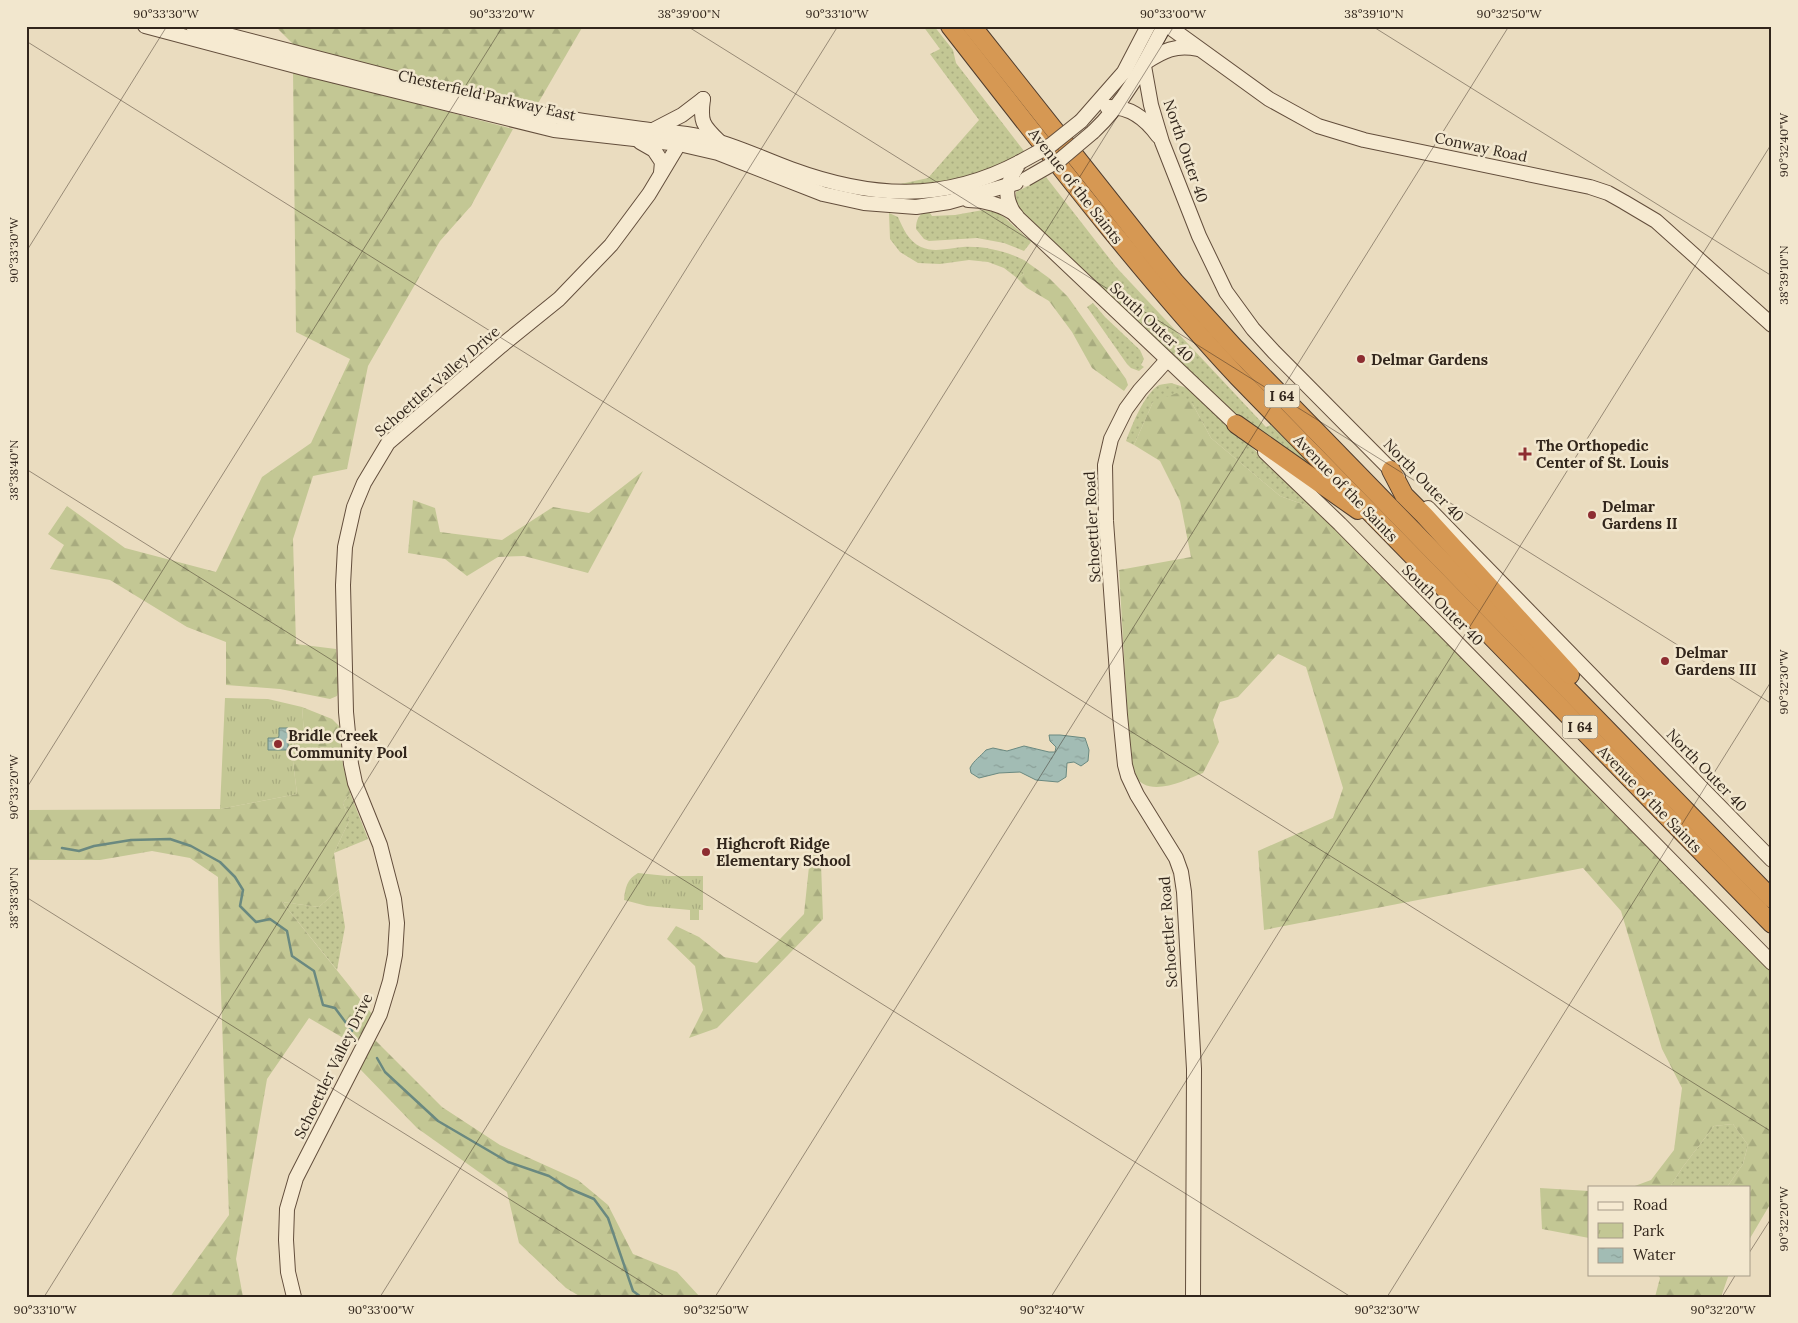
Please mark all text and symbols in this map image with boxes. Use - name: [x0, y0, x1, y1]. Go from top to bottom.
- text: 90°33'30"W: [133, 6, 200, 21]
- text: 90°33'20"W: [469, 6, 536, 21]
- text: 38°39'00"N: [658, 6, 720, 21]
- text: 90°33'10"W: [805, 6, 870, 21]
- text: 90°33'00"W: [1140, 6, 1207, 21]
- text: 38°39'10"N: [1344, 6, 1404, 21]
- text: 90°32'50"W: [1477, 6, 1543, 21]
- street label: Chesterfield Parkway East: [396, 65, 578, 125]
- street label: North Outer 40: [1159, 97, 1213, 205]
- text: 90°32'40"W: [1776, 112, 1791, 177]
- street label: Avenue of the Saints: [1024, 124, 1127, 248]
- street label: Conway Road: [1433, 128, 1529, 166]
- text: 90°33'30"W: [6, 216, 21, 283]
- text: 38°39'10"N: [1776, 245, 1791, 305]
- street label: South Outer 40: [1106, 278, 1198, 366]
- street label: Schoettler Valley Drive: [371, 322, 503, 440]
- place label: Delmar Gardens: [1371, 350, 1488, 369]
- marker: Delmar Gardens: [1355, 353, 1367, 365]
- road number: I 64: [1264, 384, 1300, 408]
- street label: Avenue of the Saints: [1289, 430, 1402, 546]
- street label: North Outer 40: [1380, 435, 1468, 525]
- place label: The Orthopedic Center of St. Louis: [1536, 436, 1669, 472]
- text: 38°38'40"N: [6, 440, 21, 500]
- marker: The Orthopedic Center of St. Louis: [1518, 447, 1532, 461]
- street label: Schoettler Road: [1080, 471, 1104, 583]
- place label: Delmar Gardens II: [1602, 497, 1678, 533]
- marker: Delmar Gardens II: [1586, 509, 1598, 521]
- street label: South Outer 40: [1398, 560, 1488, 650]
- place label: Delmar Gardens III: [1675, 643, 1757, 679]
- text: 90°32'30"W: [1776, 648, 1791, 715]
- marker: Delmar Gardens III: [1659, 655, 1671, 667]
- road number: I 64: [1562, 716, 1598, 739]
- street label: North Outer 40: [1663, 725, 1751, 815]
- place label: Bridle Creek Community Pool: [288, 726, 408, 762]
- marker: Bridle Creek Community Pool: [272, 738, 284, 750]
- street label: Avenue of the Saints: [1593, 741, 1706, 857]
- text: 90°33'20"W: [6, 753, 21, 820]
- place label: Highcroft Ridge Elementary School: [716, 834, 851, 870]
- marker: Highcroft Ridge Elementary School: [700, 846, 712, 858]
- text: 38°38'30"N: [6, 867, 21, 929]
- street label: Schoettler Road: [1155, 876, 1181, 988]
- street label: Schoettler Valley Drive: [290, 990, 376, 1142]
- legend: [1588, 1186, 1750, 1276]
- text: 90°32'20"W: [1776, 1186, 1791, 1251]
- text: Road: [1633, 1195, 1668, 1214]
- text: Park: [1633, 1221, 1664, 1240]
- text: Water: [1633, 1245, 1676, 1264]
- text: 90°33'10"W: [13, 1302, 78, 1317]
- text: 90°33'00"W: [348, 1302, 415, 1317]
- text: 90°32'50"W: [684, 1302, 750, 1317]
- text: 90°32'40"W: [1020, 1302, 1085, 1317]
- text: 90°32'30"W: [1354, 1302, 1421, 1317]
- text: 90°32'20"W: [1691, 1302, 1756, 1317]

